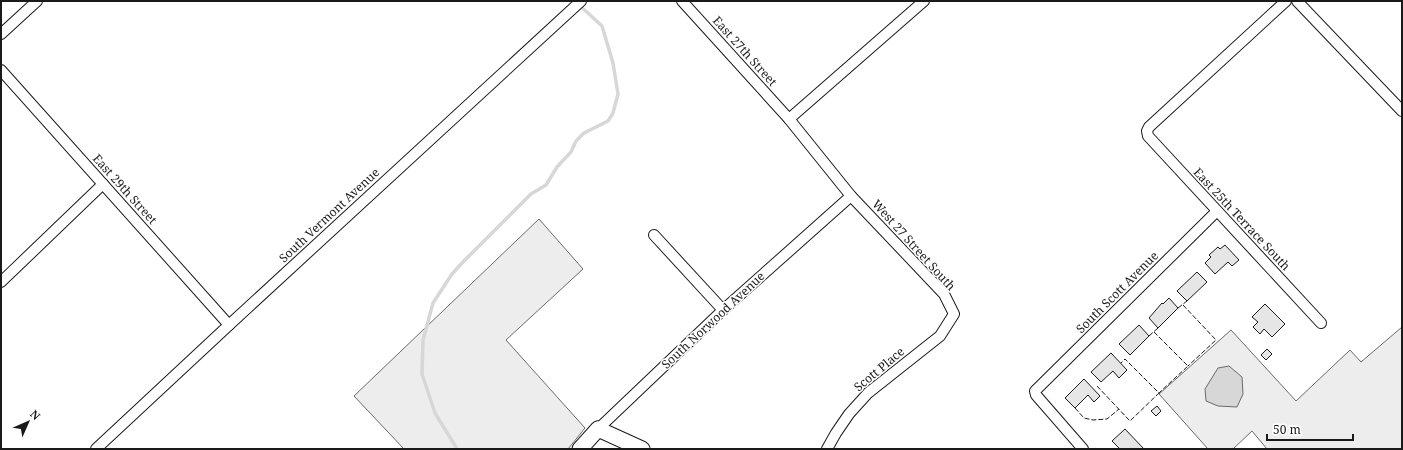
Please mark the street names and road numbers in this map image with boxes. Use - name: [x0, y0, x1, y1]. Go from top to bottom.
- street label: East 27th Street: [709, 12, 781, 90]
- street label: East 29th Street: [89, 150, 161, 228]
- street label: South Vermont Avenue: [275, 164, 383, 266]
- street label: East 25th Terrace South: [1190, 164, 1294, 274]
- street label: West 27 Street South: [869, 196, 960, 294]
- street label: South Scott Avenue: [1072, 247, 1162, 337]
- street label: South Norwood Avenue: [658, 268, 768, 372]
- street label: Scott Place: [850, 343, 908, 395]

